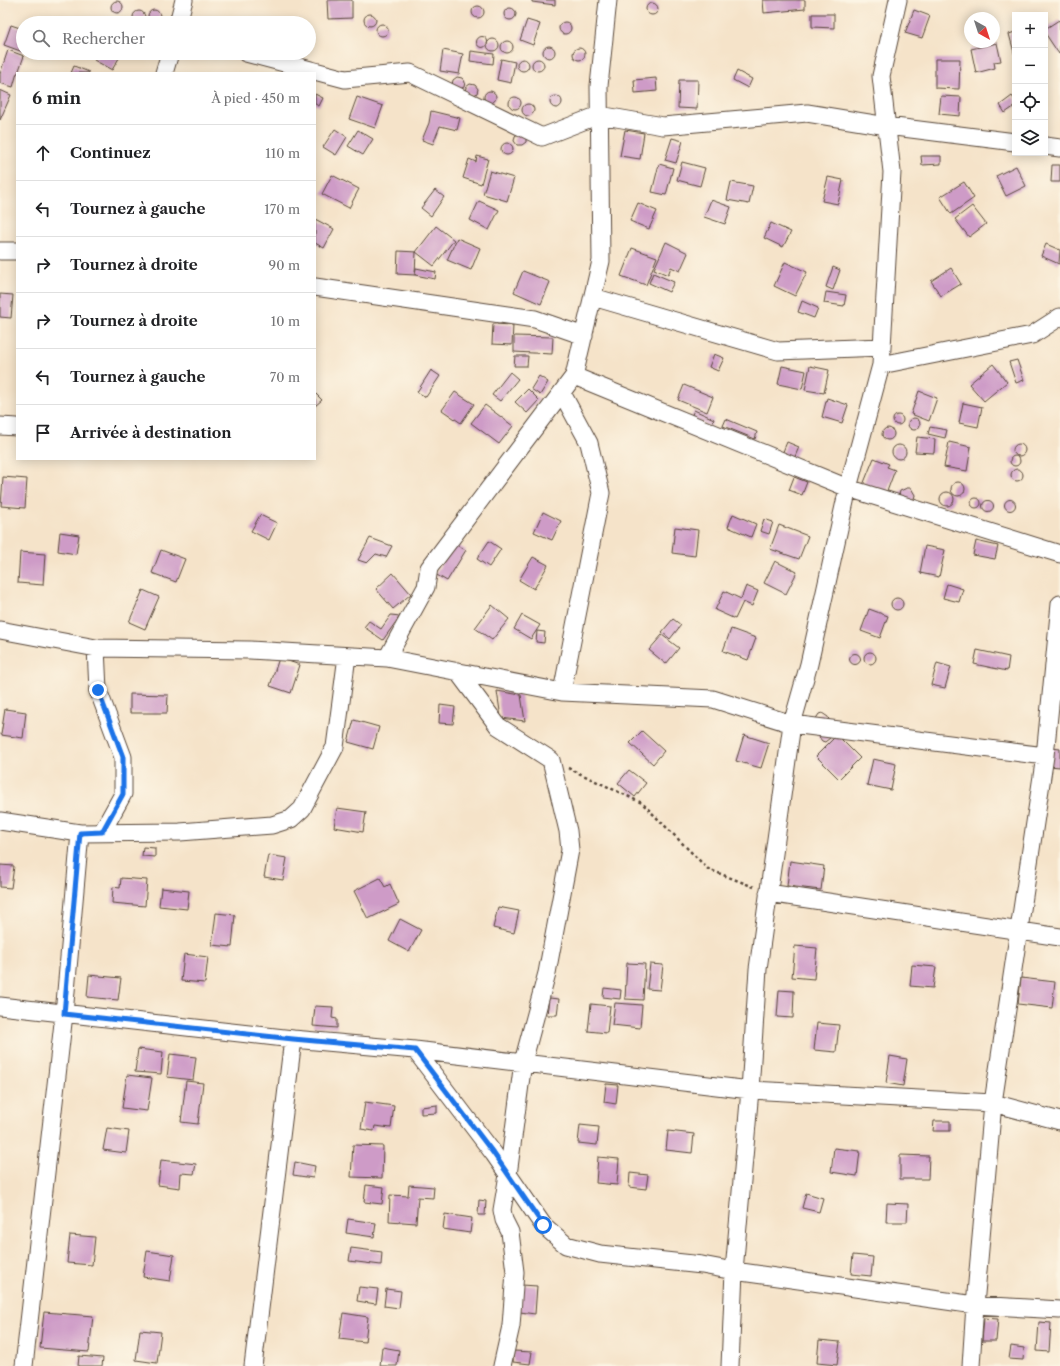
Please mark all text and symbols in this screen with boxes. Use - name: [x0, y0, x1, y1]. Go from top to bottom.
- north arrow: [964, 12, 1000, 48]
- map controls: [1012, 12, 1048, 156]
- button: +: [1012, 12, 1048, 48]
- search box: [16, 16, 316, 60]
- icon: search: [30, 27, 52, 49]
- text: Rechercher: [62, 29, 145, 48]
- button: −: [1012, 48, 1048, 84]
- button: locate: [1012, 84, 1048, 120]
- text: 6 min: [32, 88, 81, 108]
- text: À pied · 450 m: [211, 90, 300, 106]
- button: layers: [1012, 120, 1048, 156]
- icon: ahead: [32, 142, 54, 164]
- text: Continuez: [70, 143, 151, 162]
- text: 110 m: [265, 145, 300, 161]
- icon: left: [32, 198, 54, 220]
- text: Tournez à gauche: [70, 199, 206, 218]
- text: 170 m: [264, 201, 300, 217]
- icon: right: [32, 254, 54, 276]
- text: Tournez à droite: [70, 255, 198, 274]
- text: 90 m: [269, 257, 300, 273]
- icon: right: [32, 310, 54, 332]
- text: Tournez à droite: [70, 311, 198, 330]
- text: 10 m: [271, 313, 300, 329]
- icon: left: [32, 366, 54, 388]
- text: Tournez à gauche: [70, 367, 206, 386]
- text: 70 m: [270, 369, 300, 385]
- icon: arrive: [32, 422, 54, 444]
- text: Arrivée à destination: [70, 423, 232, 442]
- route end: [89, 681, 107, 699]
- route start: [534, 1216, 552, 1234]

